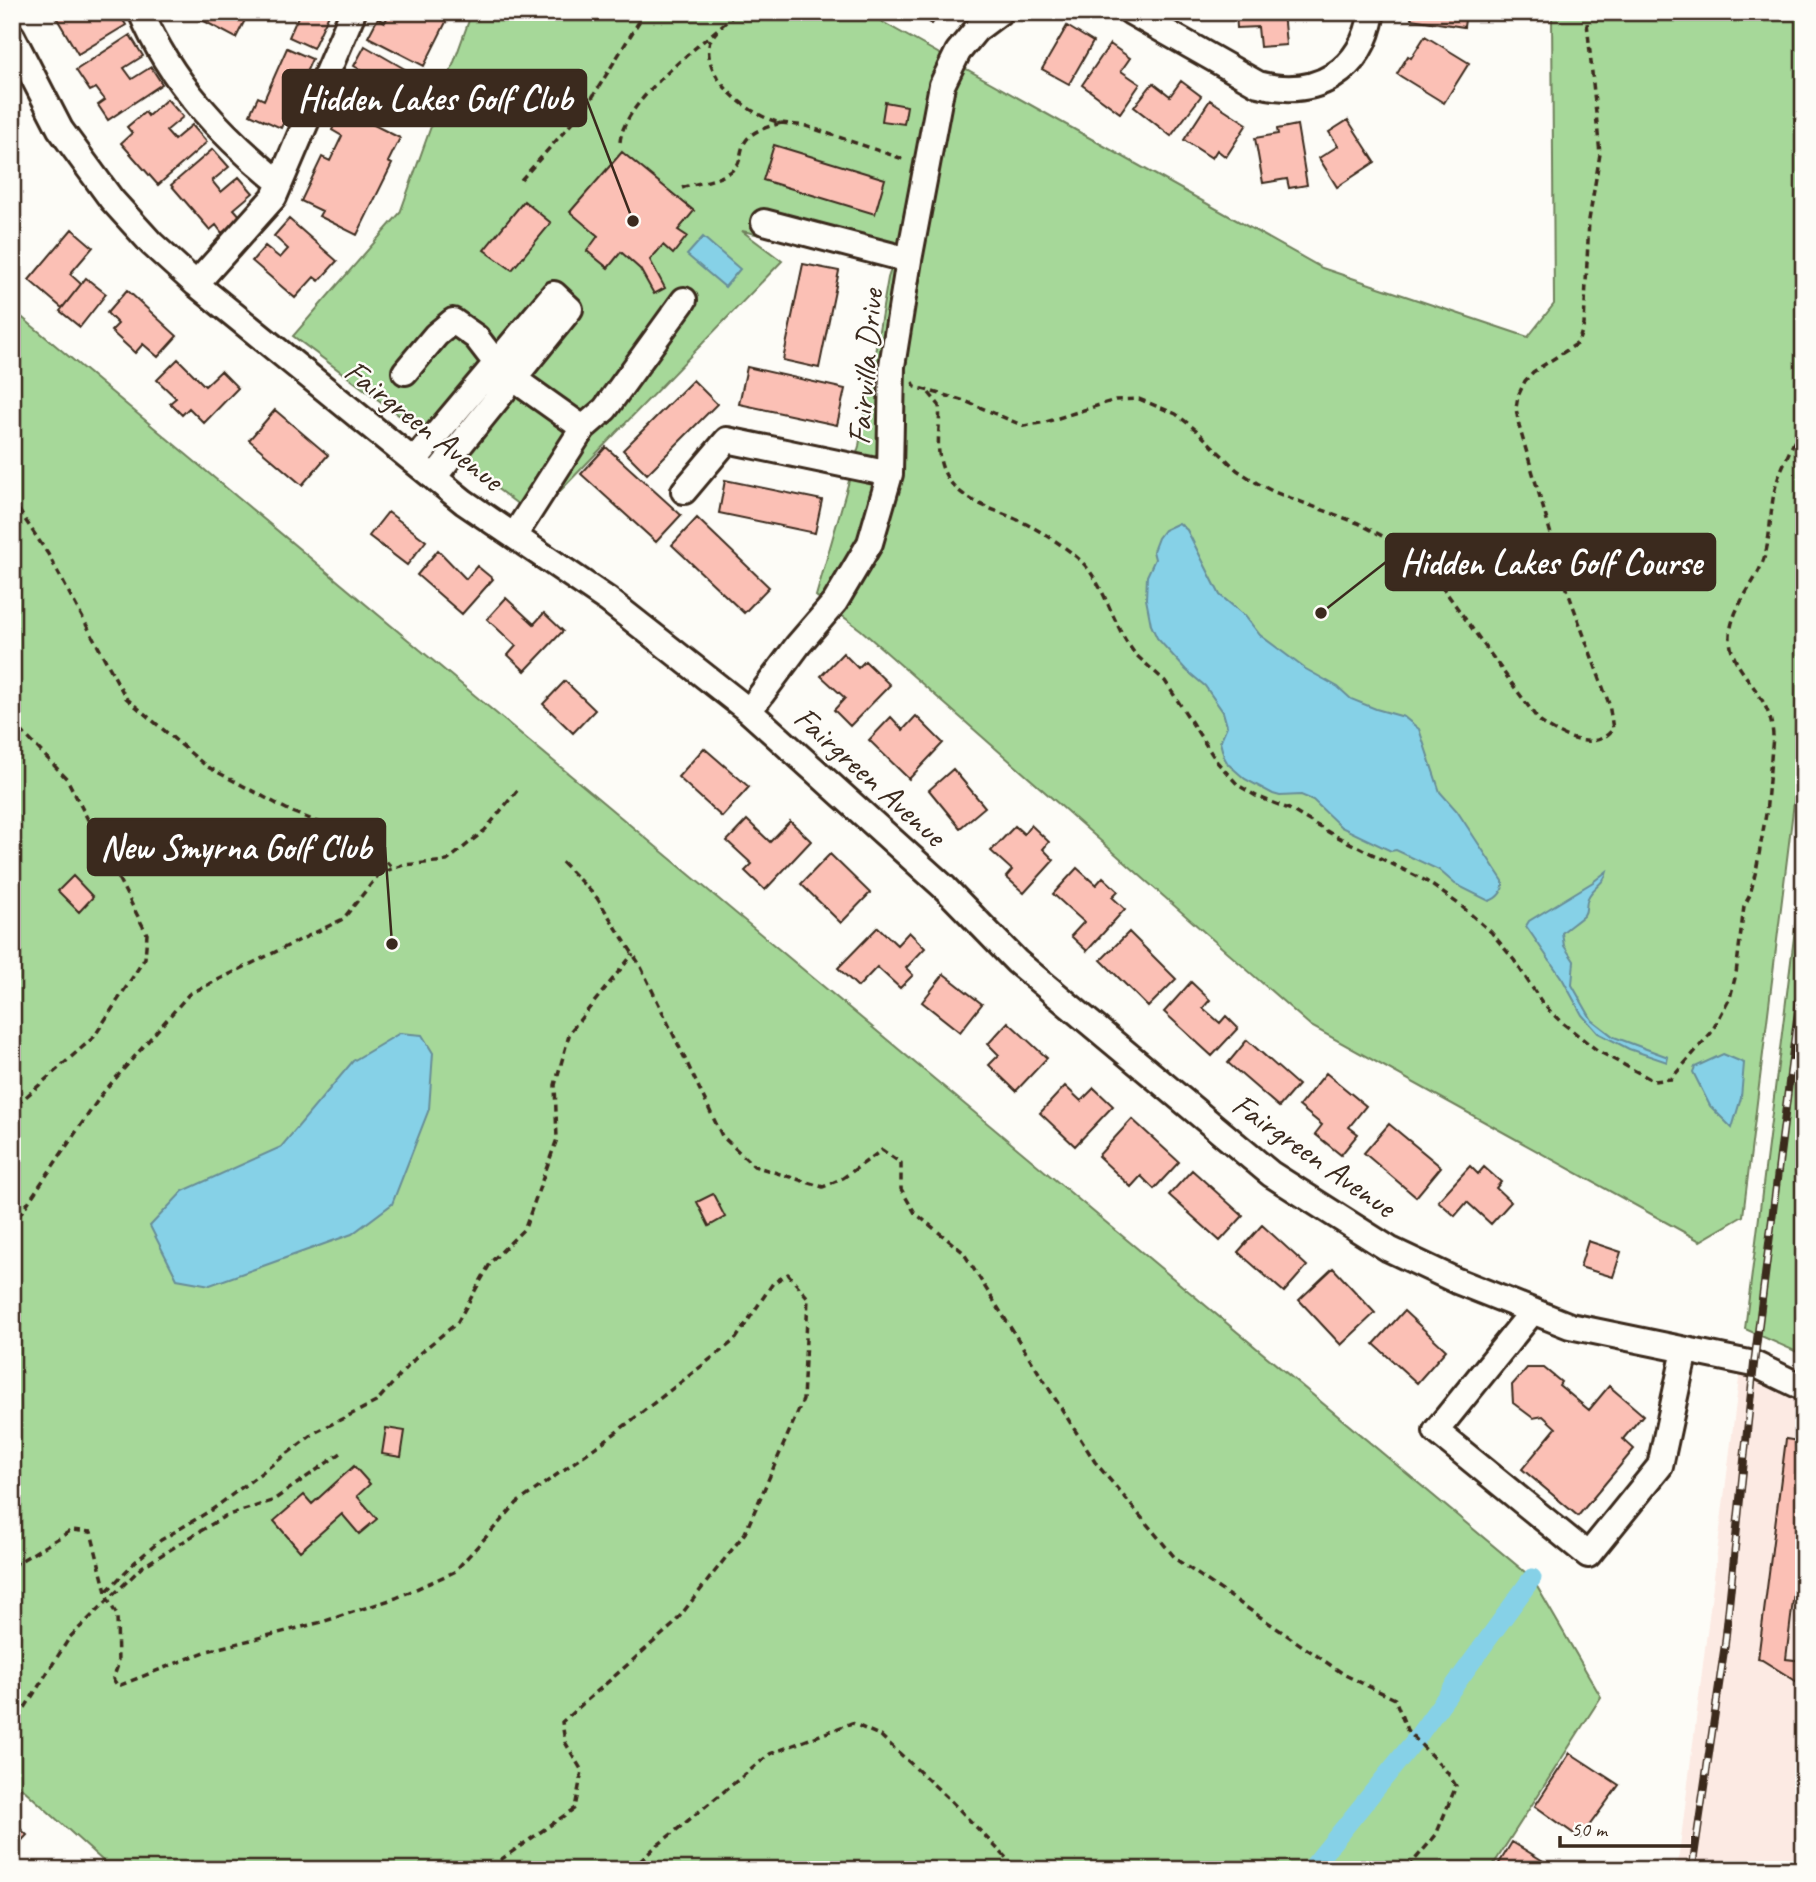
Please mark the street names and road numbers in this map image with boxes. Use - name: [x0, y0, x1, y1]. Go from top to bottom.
- street label: Fairvilla Drive: [837, 285, 893, 446]
- street label: Fairgreen Avenue: [336, 350, 514, 502]
- street label: Fairgreen Avenue: [785, 697, 956, 857]
- street label: Fairgreen Avenue: [1224, 1083, 1406, 1228]

